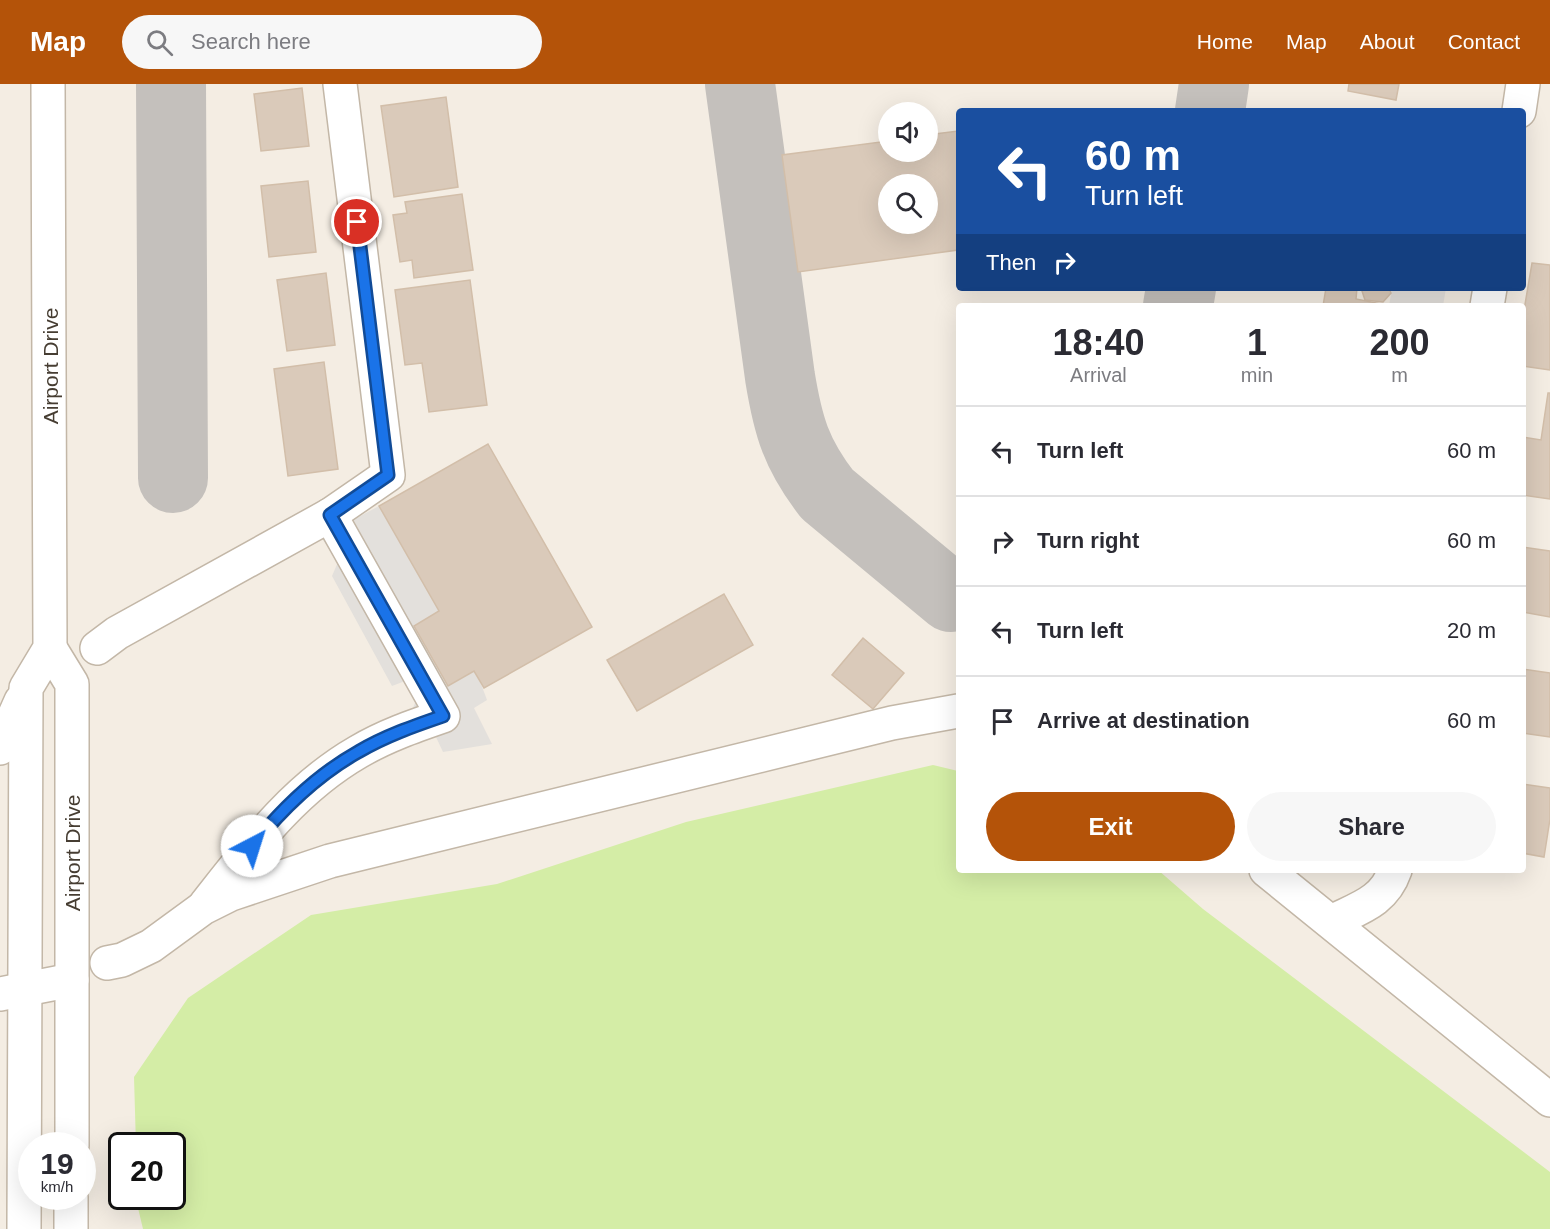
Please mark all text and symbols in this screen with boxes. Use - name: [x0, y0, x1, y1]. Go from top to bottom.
- search box: [122, 15, 542, 69]
- text: Map: [30, 26, 86, 57]
- icon: search: [143, 26, 176, 59]
- text: Search here: [191, 29, 311, 54]
- text: Home: [1197, 30, 1253, 53]
- text: Map: [1286, 30, 1327, 53]
- text: About: [1360, 30, 1415, 53]
- text: Contact: [1448, 30, 1520, 53]
- map controls: [878, 102, 938, 234]
- button: sound: [878, 102, 938, 162]
- icon: left: [986, 132, 1064, 210]
- text: 60 m: [1085, 132, 1181, 179]
- button: search: [878, 174, 938, 234]
- text: Turn left: [1085, 181, 1183, 211]
- pin: [331, 196, 382, 247]
- icon: arrive: [340, 205, 373, 238]
- icon: right: [1048, 246, 1081, 279]
- text: Then: [986, 250, 1036, 275]
- street label: Airport Drive: [39, 308, 62, 424]
- text: 18:40: [1052, 322, 1144, 363]
- text: 1: [1247, 322, 1267, 363]
- text: 200: [1369, 322, 1430, 363]
- text: Arrival: [1070, 364, 1127, 386]
- text: min: [1241, 364, 1273, 386]
- text: m: [1391, 364, 1408, 386]
- icon: left: [986, 435, 1019, 468]
- text: Turn left: [1037, 438, 1123, 463]
- text: 60 m: [1447, 438, 1496, 463]
- icon: right: [986, 525, 1019, 558]
- text: Turn right: [1037, 528, 1139, 553]
- text: 60 m: [1447, 528, 1496, 553]
- icon: left: [986, 615, 1019, 648]
- text: Turn left: [1037, 618, 1123, 643]
- text: 20 m: [1447, 618, 1496, 643]
- icon: arrive: [986, 705, 1019, 738]
- text: Arrive at destination: [1037, 708, 1250, 733]
- text: 60 m: [1447, 708, 1496, 733]
- button: Exit: [986, 792, 1235, 861]
- button: Share: [1247, 792, 1496, 861]
- street label: Airport Drive: [61, 795, 84, 911]
- position arrow: [220, 814, 284, 878]
- speed limit sign: 20: [108, 1132, 186, 1210]
- text: 19: [40, 1147, 74, 1180]
- text: km/h: [41, 1178, 73, 1195]

